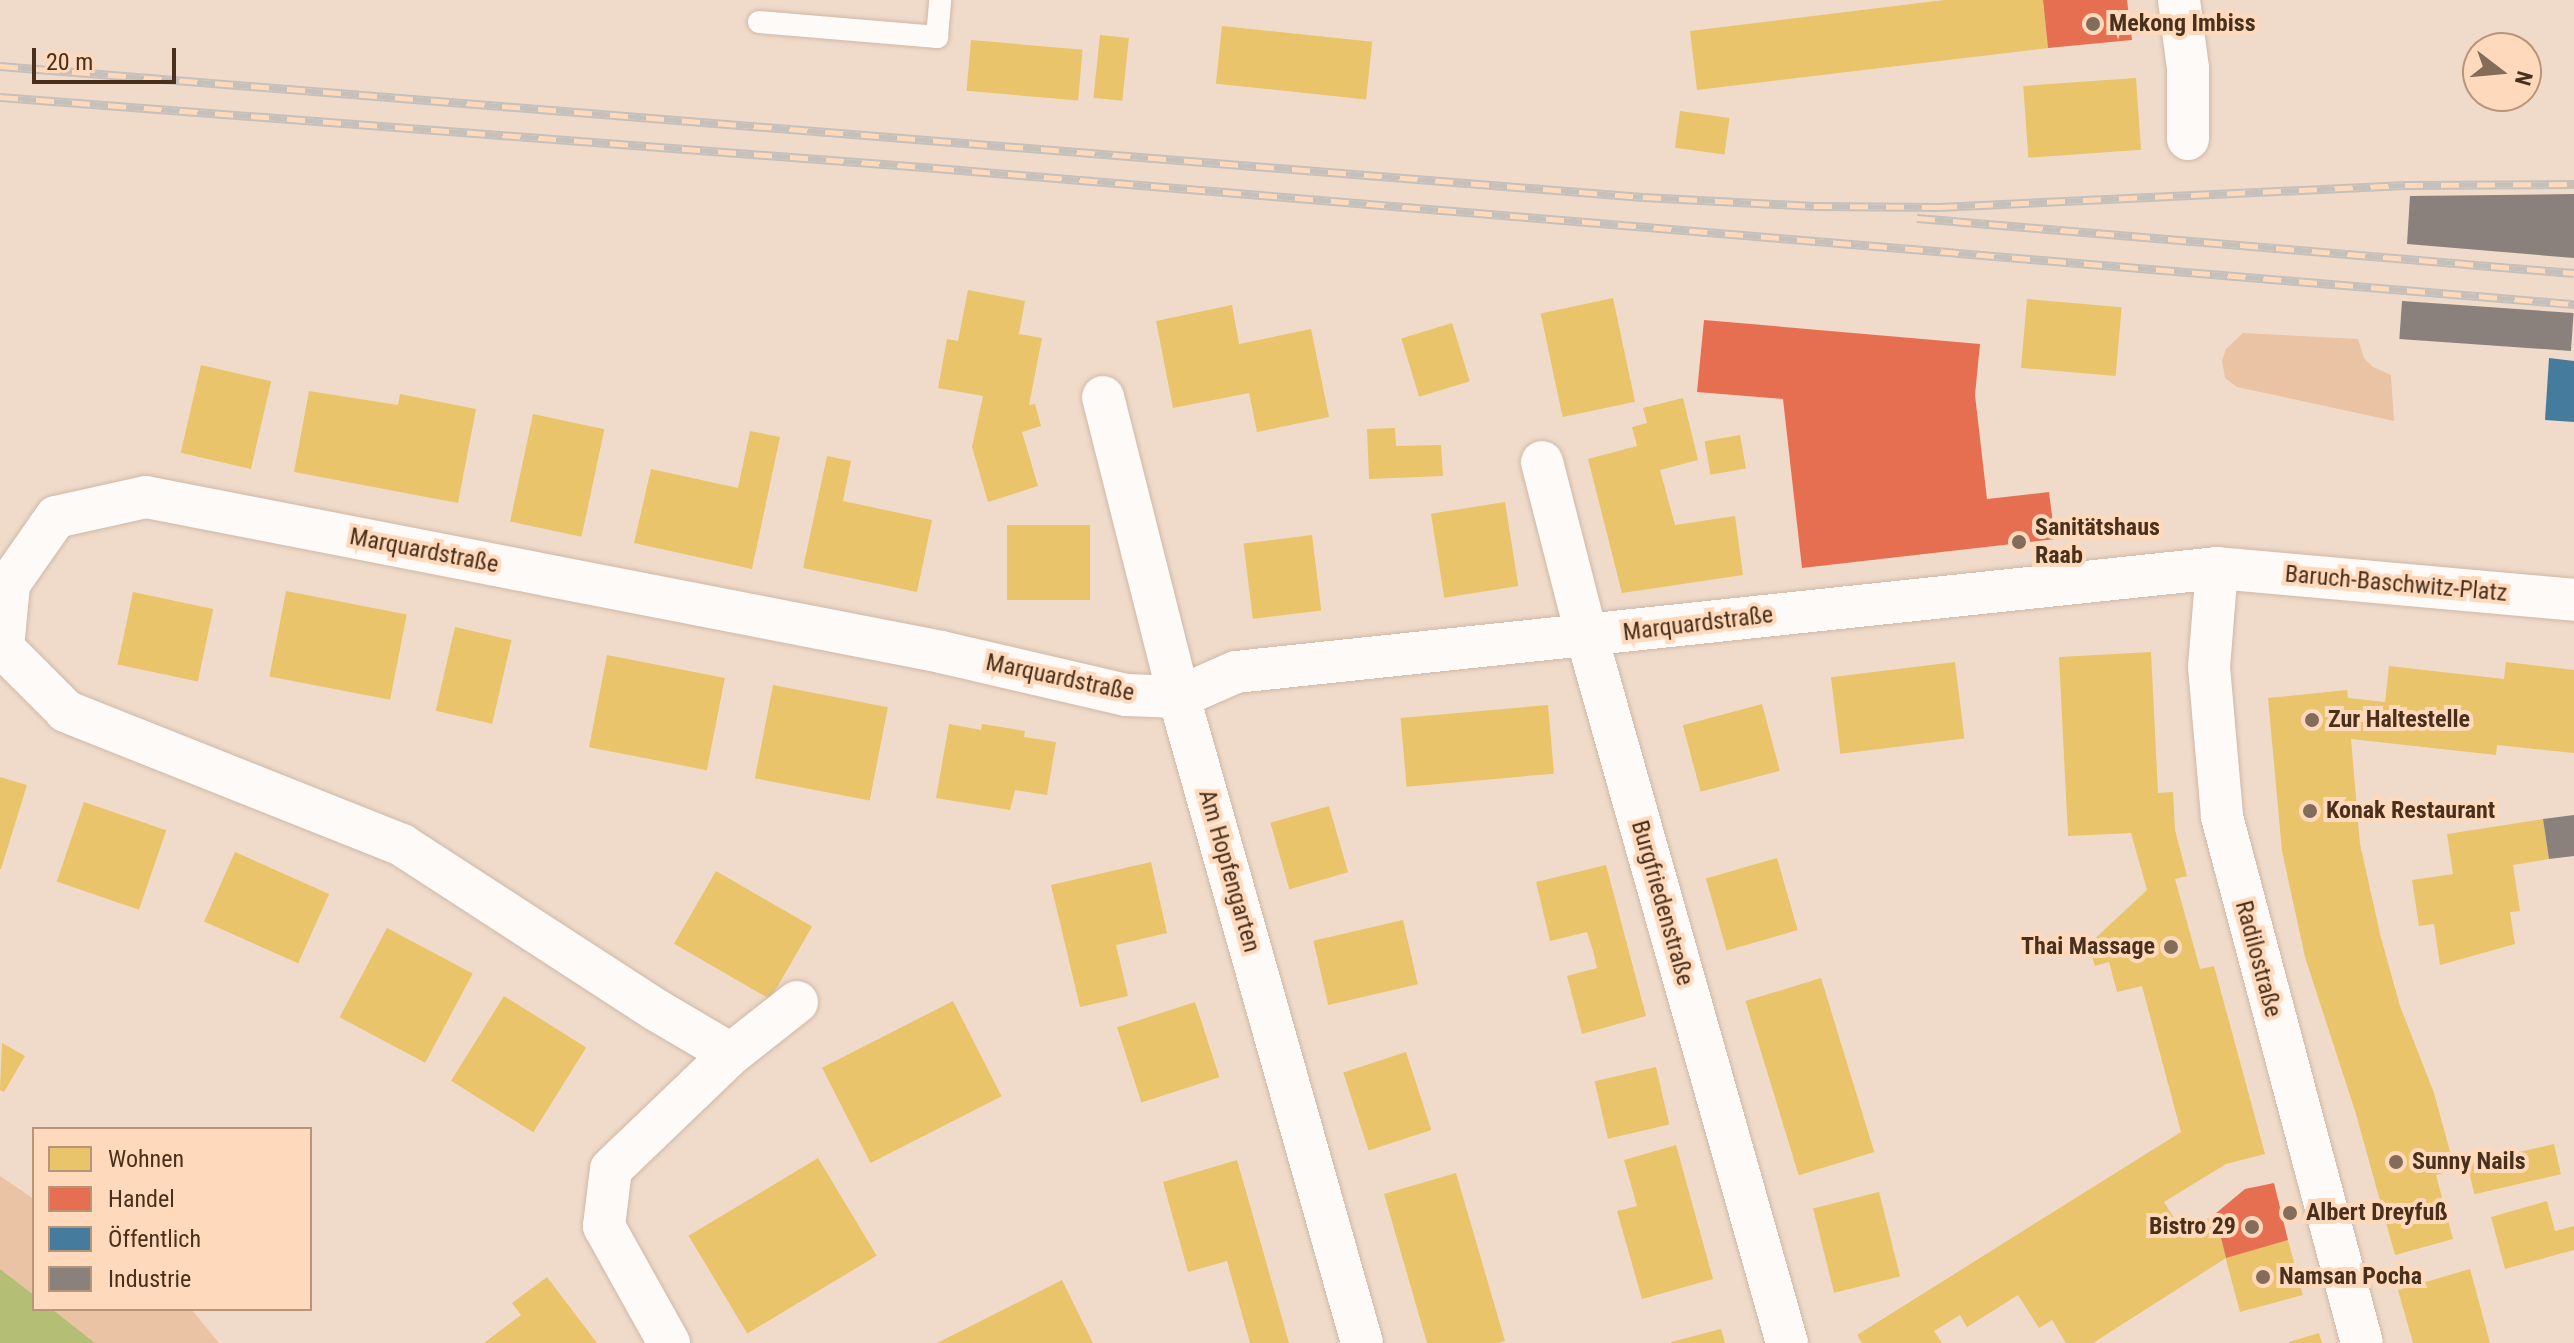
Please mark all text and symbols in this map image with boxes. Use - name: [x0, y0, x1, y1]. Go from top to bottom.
- place label: Mekong Imbiss: [2109, 10, 2256, 38]
- marker: Mekong Imbiss: [2084, 15, 2102, 33]
- scale bar: [36, 32, 180, 82]
- north arrow: [2462, 32, 2542, 112]
- text: 20 m: [46, 48, 93, 76]
- text: N: [2510, 68, 2538, 88]
- place label: Sanitätshaus Raab: [2035, 514, 2160, 570]
- street label: Marquardstraße: [347, 522, 501, 580]
- marker: Sanitätshaus Raab: [2010, 533, 2028, 551]
- street label: Baruch-Baschwitz-Platz: [2284, 560, 2508, 608]
- street label: Marquardstraße: [1621, 601, 1775, 647]
- street label: Marquardstraße: [983, 648, 1137, 708]
- place label: Zur Haltestelle: [2328, 706, 2470, 734]
- marker: Zur Haltestelle: [2303, 711, 2321, 729]
- street label: Am Hopfengarten: [1192, 786, 1266, 956]
- place label: Konak Restaurant: [2326, 797, 2495, 825]
- marker: Konak Restaurant: [2301, 802, 2319, 820]
- street label: Burgfriedenstraße: [1625, 817, 1699, 989]
- street label: Radilostraße: [2229, 898, 2287, 1020]
- place label: Thai Massage: [2021, 933, 2155, 961]
- marker: Thai Massage: [2162, 938, 2180, 956]
- legend: [32, 1127, 312, 1311]
- text: Wohnen: [108, 1145, 184, 1173]
- place label: Sunny Nails: [2412, 1148, 2526, 1176]
- marker: Sunny Nails: [2387, 1153, 2405, 1171]
- text: Handel: [108, 1185, 175, 1213]
- place label: Albert Dreyfuß: [2306, 1199, 2448, 1227]
- marker: Albert Dreyfuß: [2281, 1204, 2299, 1222]
- place label: Bistro 29: [2149, 1213, 2236, 1241]
- marker: Bistro 29: [2243, 1218, 2261, 1236]
- text: Öffentlich: [108, 1225, 201, 1253]
- place label: Namsan Pocha: [2279, 1263, 2422, 1291]
- text: Industrie: [108, 1265, 191, 1293]
- marker: Namsan Pocha: [2254, 1268, 2272, 1286]

